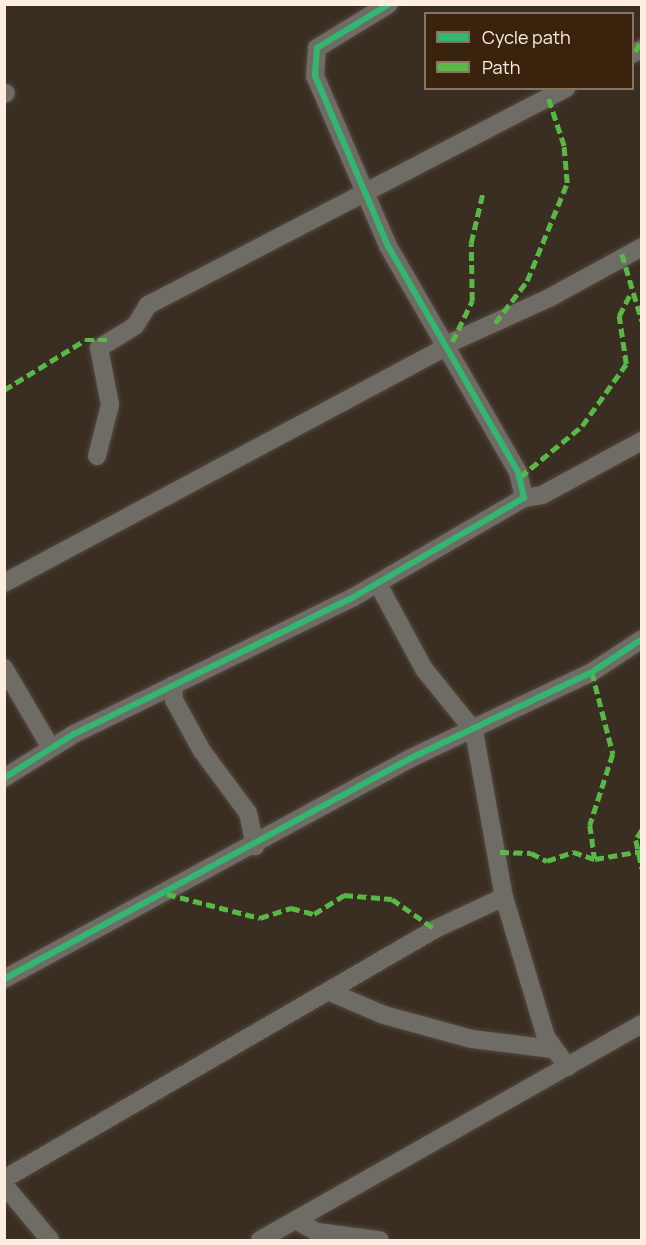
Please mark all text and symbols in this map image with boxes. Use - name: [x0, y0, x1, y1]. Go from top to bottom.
- legend: [424, 12, 634, 90]
- text: Cycle path: [482, 25, 571, 49]
- text: Path: [482, 55, 520, 79]

